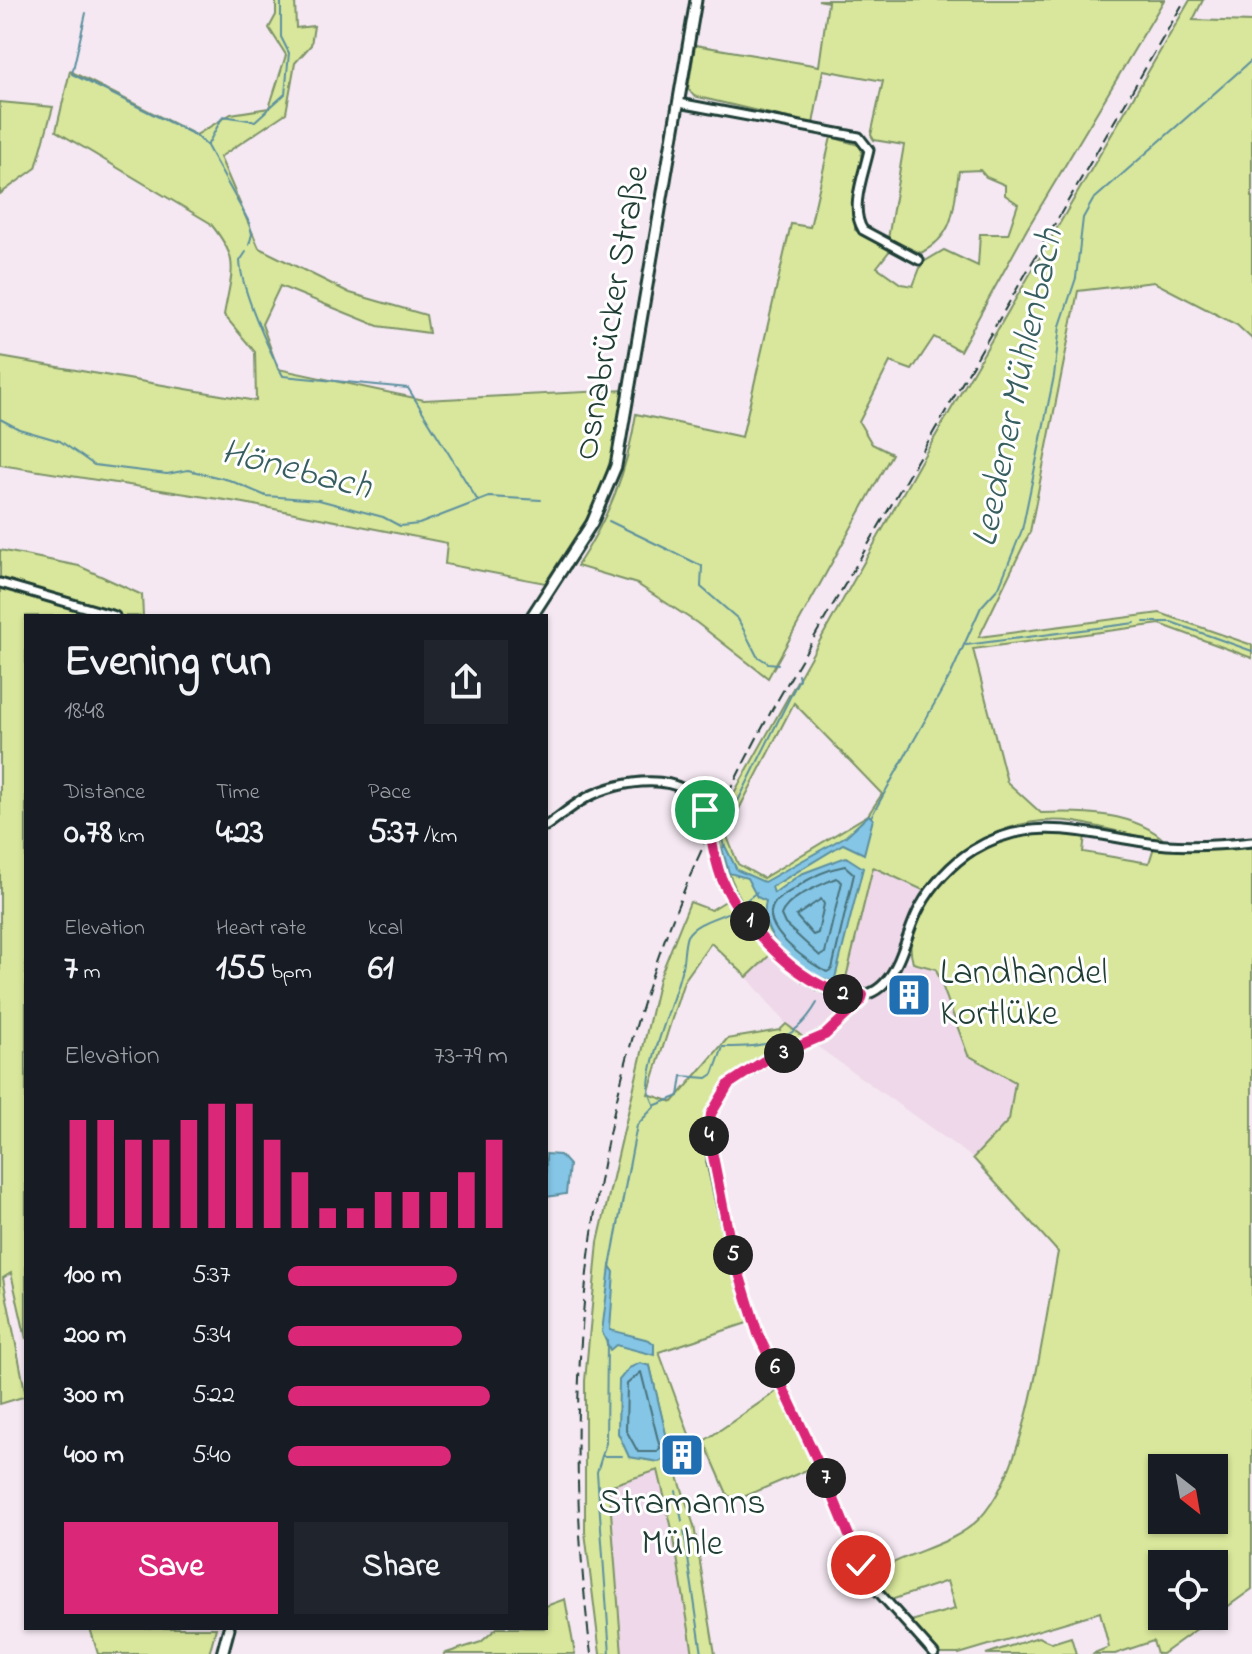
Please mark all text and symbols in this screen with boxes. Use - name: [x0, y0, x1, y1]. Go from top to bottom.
- street label: Osnabrücker Straße: [561, 161, 665, 465]
- water label: Leedener Mühlenbach: [958, 223, 1080, 552]
- water label: Hönebach: [215, 425, 378, 517]
- text: Evening run: [64, 631, 271, 695]
- button: share: [424, 640, 508, 724]
- text: 18:48: [64, 693, 105, 731]
- pin: [671, 776, 739, 844]
- text: Distance: [64, 777, 145, 809]
- text: Time: [216, 777, 260, 809]
- text: Pace: [368, 777, 411, 809]
- icon: arrive: [683, 788, 727, 832]
- text: 0.78: [64, 809, 112, 859]
- text: 4:23: [216, 809, 264, 859]
- text: 5:37: [368, 809, 418, 859]
- text: km: [112, 821, 145, 853]
- text: /km: [418, 821, 457, 853]
- pin: 1: [730, 901, 770, 941]
- text: 1: [747, 905, 754, 937]
- text: Elevation: [64, 913, 145, 945]
- text: Heart rate: [216, 913, 306, 945]
- text: kcal: [368, 913, 403, 945]
- text: 7: [64, 945, 78, 995]
- text: 155: [216, 945, 266, 995]
- text: 61: [368, 945, 394, 995]
- place label: Landhandel Kortlüke: [940, 948, 1107, 1042]
- text: m: [78, 957, 101, 989]
- text: bpm: [266, 957, 312, 989]
- building icon: Landhandel Kortlüke: [885, 971, 933, 1019]
- pin: 2: [823, 974, 863, 1014]
- text: 2: [838, 978, 848, 1010]
- pin: 3: [764, 1033, 804, 1073]
- text: 3: [779, 1037, 789, 1069]
- text: Elevation: [64, 1038, 160, 1076]
- text: 73–79 m: [434, 1038, 508, 1076]
- pin: 4: [689, 1116, 729, 1156]
- text: 4: [704, 1120, 714, 1152]
- pin: 5: [713, 1235, 753, 1275]
- text: 5: [727, 1239, 739, 1271]
- text: 100 m: [64, 1257, 121, 1295]
- text: 5:37: [192, 1257, 231, 1295]
- text: 200 m: [64, 1317, 126, 1355]
- text: 5:34: [192, 1317, 231, 1355]
- pin: 6: [755, 1348, 795, 1388]
- text: 6: [770, 1352, 780, 1384]
- text: 300 m: [64, 1377, 124, 1415]
- text: 5:22: [192, 1377, 235, 1415]
- building icon: Stramanns Mühle: [658, 1431, 706, 1479]
- text: 400 m: [64, 1437, 124, 1475]
- text: 5:40: [192, 1437, 231, 1475]
- north arrow: [1148, 1454, 1228, 1534]
- map controls: [1148, 1454, 1228, 1630]
- pin: 7: [806, 1458, 846, 1498]
- text: 7: [821, 1462, 831, 1494]
- place label: Stramanns Mühle: [598, 1478, 766, 1572]
- button: Save: [64, 1522, 278, 1614]
- button: Share: [294, 1522, 508, 1614]
- pin: [827, 1531, 895, 1599]
- icon: check: [839, 1543, 883, 1587]
- button: locate: [1148, 1550, 1228, 1630]

